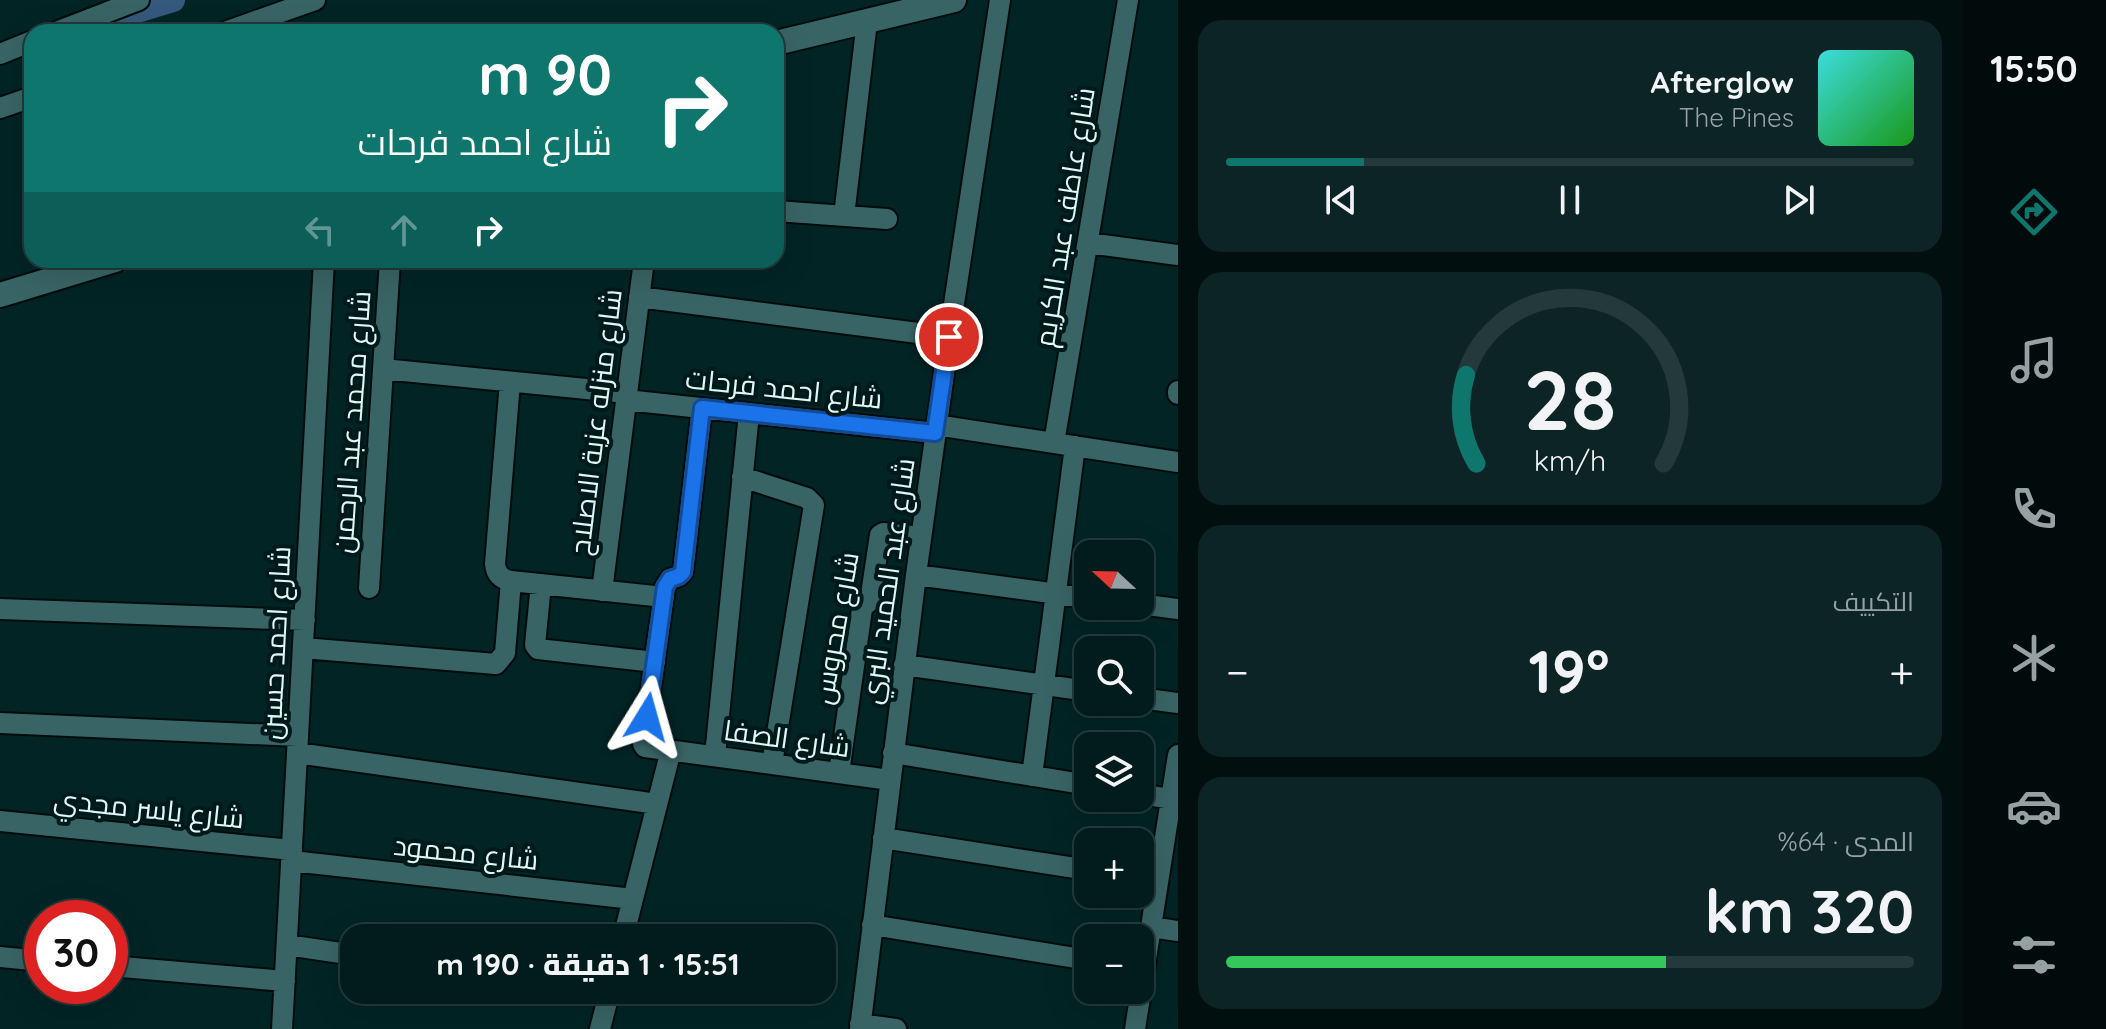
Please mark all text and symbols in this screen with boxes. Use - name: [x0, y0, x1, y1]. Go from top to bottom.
- text: 90 m: [478, 39, 612, 109]
- text: 15:50: [1990, 46, 2078, 91]
- icon: right: [640, 56, 744, 160]
- text: Afterglow: [1651, 63, 1794, 101]
- street label: شارع عاطف عبد الكريم: [1026, 85, 1105, 350]
- text: The Pines: [1679, 101, 1794, 134]
- text: شارع احمد فرحات: [358, 119, 612, 164]
- icon: previous: [1319, 178, 1363, 222]
- icon: pause: [1548, 178, 1592, 222]
- icon: next: [1777, 178, 1821, 222]
- icon: directions: [2006, 184, 2062, 240]
- icon: left: [298, 208, 342, 252]
- icon: ahead: [382, 208, 426, 252]
- icon: right: [466, 208, 510, 252]
- street label: شارع منزله عزبة الاصلاح: [561, 287, 631, 557]
- street label: شارع محمد عبد الرحمن: [324, 289, 380, 555]
- pin: [915, 303, 983, 371]
- icon: arrive: [927, 315, 971, 359]
- icon: music: [2006, 332, 2062, 388]
- text: 28: [1524, 347, 1616, 451]
- street label: شارع احمد فرحات: [684, 360, 884, 418]
- text: km/h: [1534, 443, 1606, 479]
- street label: شارع عبد الحميد البري: [852, 456, 927, 707]
- icon: phone: [2006, 481, 2062, 537]
- north arrow: [1074, 540, 1154, 620]
- map controls: [1074, 540, 1154, 1004]
- street label: شارع احمد حسين: [252, 545, 300, 741]
- street label: شارع محروس: [804, 549, 868, 707]
- text: التكييف: [1832, 585, 1914, 618]
- icon: climate: [2006, 630, 2062, 686]
- text: 19°: [1529, 633, 1610, 708]
- button: search: [1074, 636, 1154, 716]
- text: −: [1226, 644, 1249, 699]
- text: +: [1889, 644, 1914, 699]
- position arrow: [605, 675, 689, 759]
- street label: شارع الصفا: [721, 712, 852, 766]
- button: layers: [1074, 732, 1154, 812]
- icon: car: [2006, 778, 2062, 834]
- street label: شارع ياسر مجدي: [52, 781, 246, 840]
- text: المدى · 64%: [1778, 825, 1914, 858]
- street label: شارع محمود: [392, 827, 540, 879]
- button: +: [1074, 828, 1154, 908]
- text: 320 km: [1705, 873, 1914, 948]
- speed limit sign: 30: [24, 900, 128, 1004]
- button: −: [1074, 924, 1154, 1004]
- icon: filters: [2006, 927, 2062, 983]
- text: 15:51 · 1 دقيقة · 190 m: [436, 945, 740, 983]

